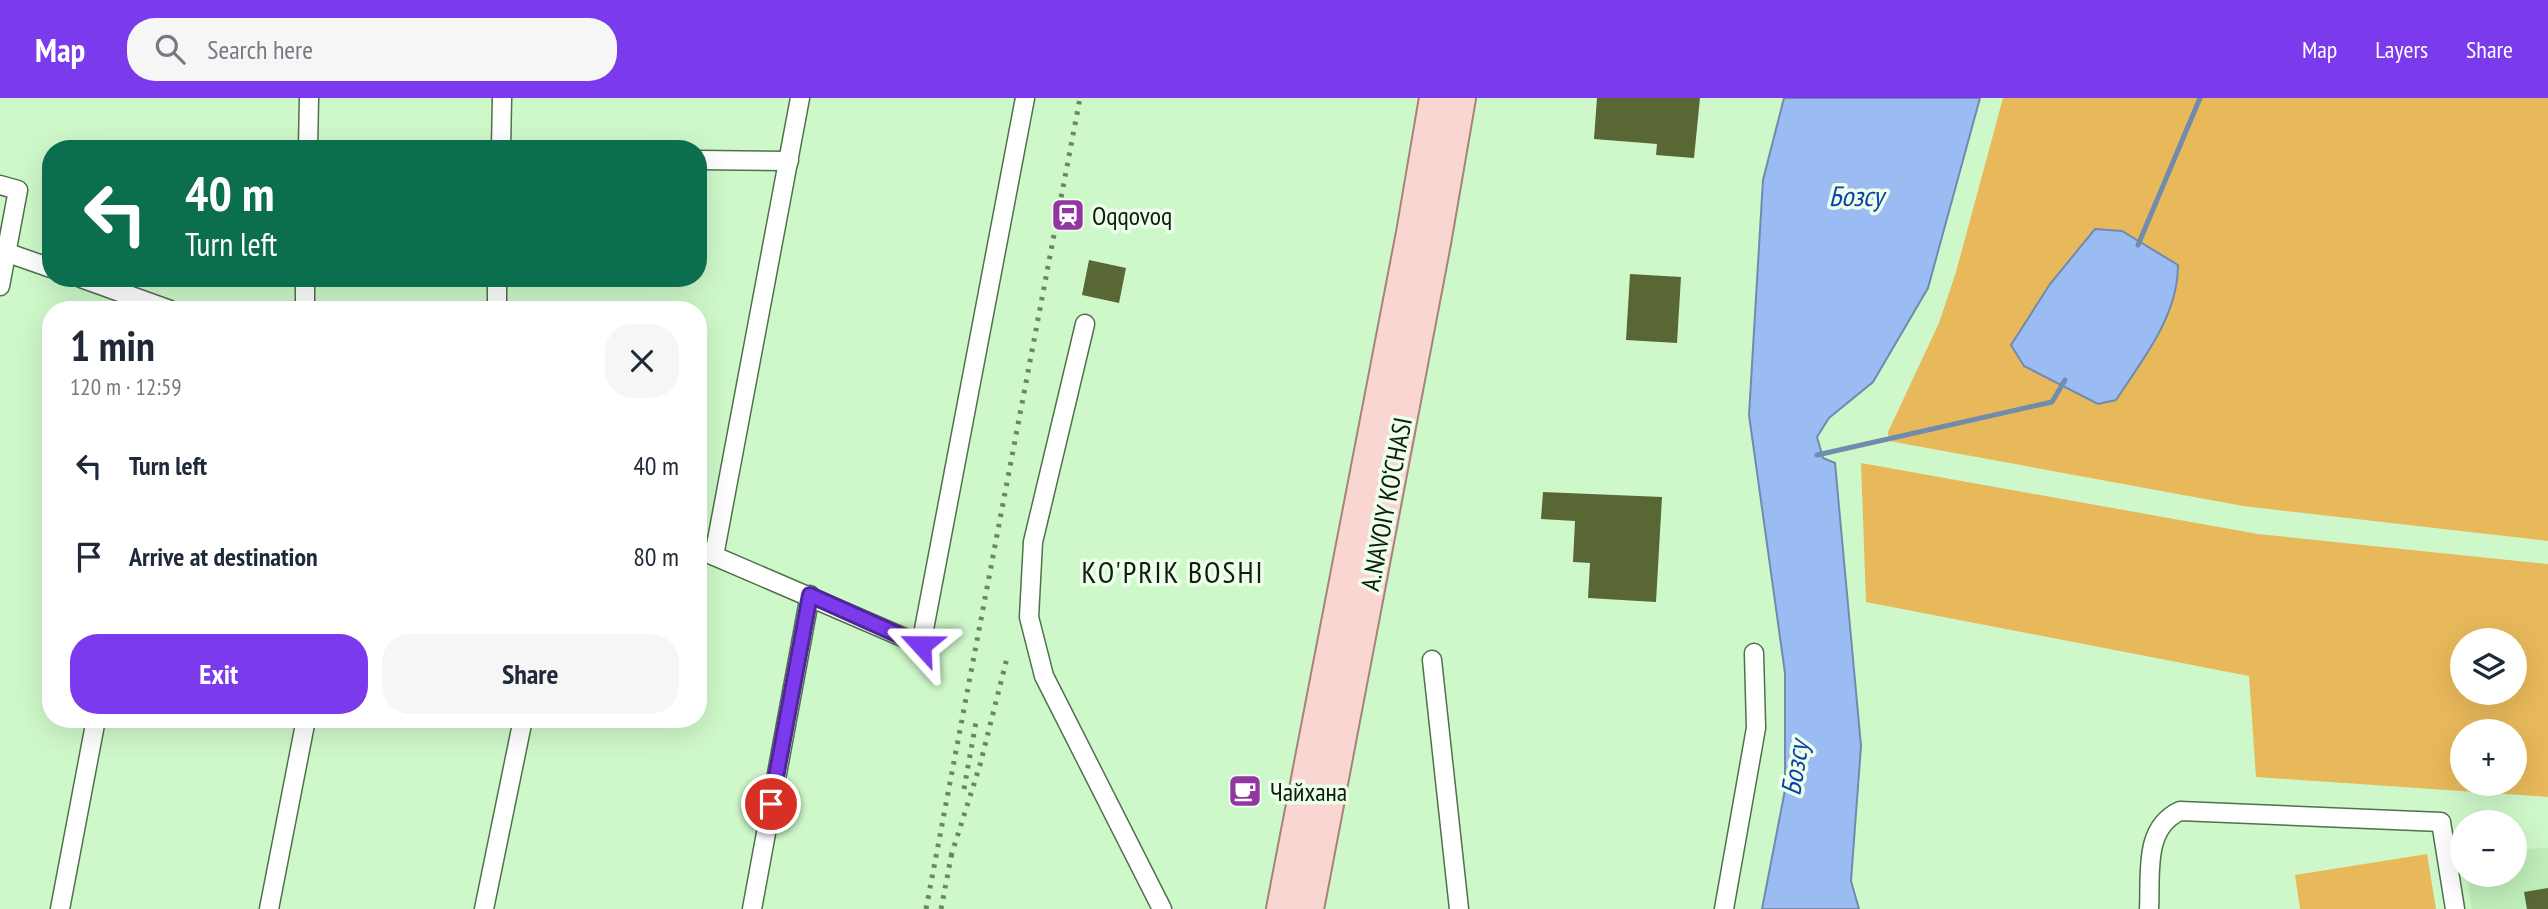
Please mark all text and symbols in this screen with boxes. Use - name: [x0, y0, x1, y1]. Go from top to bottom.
- search box: [127, 18, 617, 81]
- text: Map: [35, 28, 85, 71]
- icon: search: [151, 30, 189, 68]
- text: Search here: [207, 33, 313, 66]
- text: Map: [2302, 34, 2337, 65]
- text: Layers: [2375, 34, 2428, 65]
- text: Share: [2466, 34, 2513, 65]
- text: 40 m: [185, 161, 274, 225]
- icon: left: [70, 168, 161, 259]
- water label: Бозсу: [1829, 177, 1887, 214]
- station icon: Oqqovoq: [1049, 196, 1087, 234]
- place label: Oqqovoq: [1092, 199, 1172, 232]
- text: Turn left: [185, 223, 277, 265]
- text: 1 min: [70, 318, 155, 373]
- button: close: [605, 324, 679, 398]
- text: 120 m · 12:59: [70, 372, 182, 401]
- street label: A.NAVOIY KO‘CHASI: [1353, 415, 1419, 593]
- icon: left: [70, 447, 108, 485]
- text: Turn left: [129, 449, 207, 482]
- text: 40 m: [633, 449, 679, 482]
- icon: arrive: [70, 538, 108, 576]
- text: Arrive at destination: [129, 540, 318, 573]
- text: 80 m: [633, 540, 679, 573]
- district label: KO'PRIK BOSHI: [1082, 552, 1265, 591]
- position arrow: [884, 608, 958, 682]
- map controls: [2450, 628, 2527, 887]
- button: layers: [2450, 628, 2527, 705]
- button: Exit: [70, 634, 368, 714]
- button: Share: [382, 634, 679, 714]
- button: +: [2450, 719, 2527, 796]
- water label: Бозсу: [1771, 735, 1817, 798]
- cafe icon: Чайхана: [1226, 772, 1264, 810]
- pin: [741, 774, 801, 834]
- place label: Чайхана: [1270, 775, 1347, 808]
- icon: arrive: [752, 785, 790, 823]
- button: −: [2450, 810, 2527, 887]

